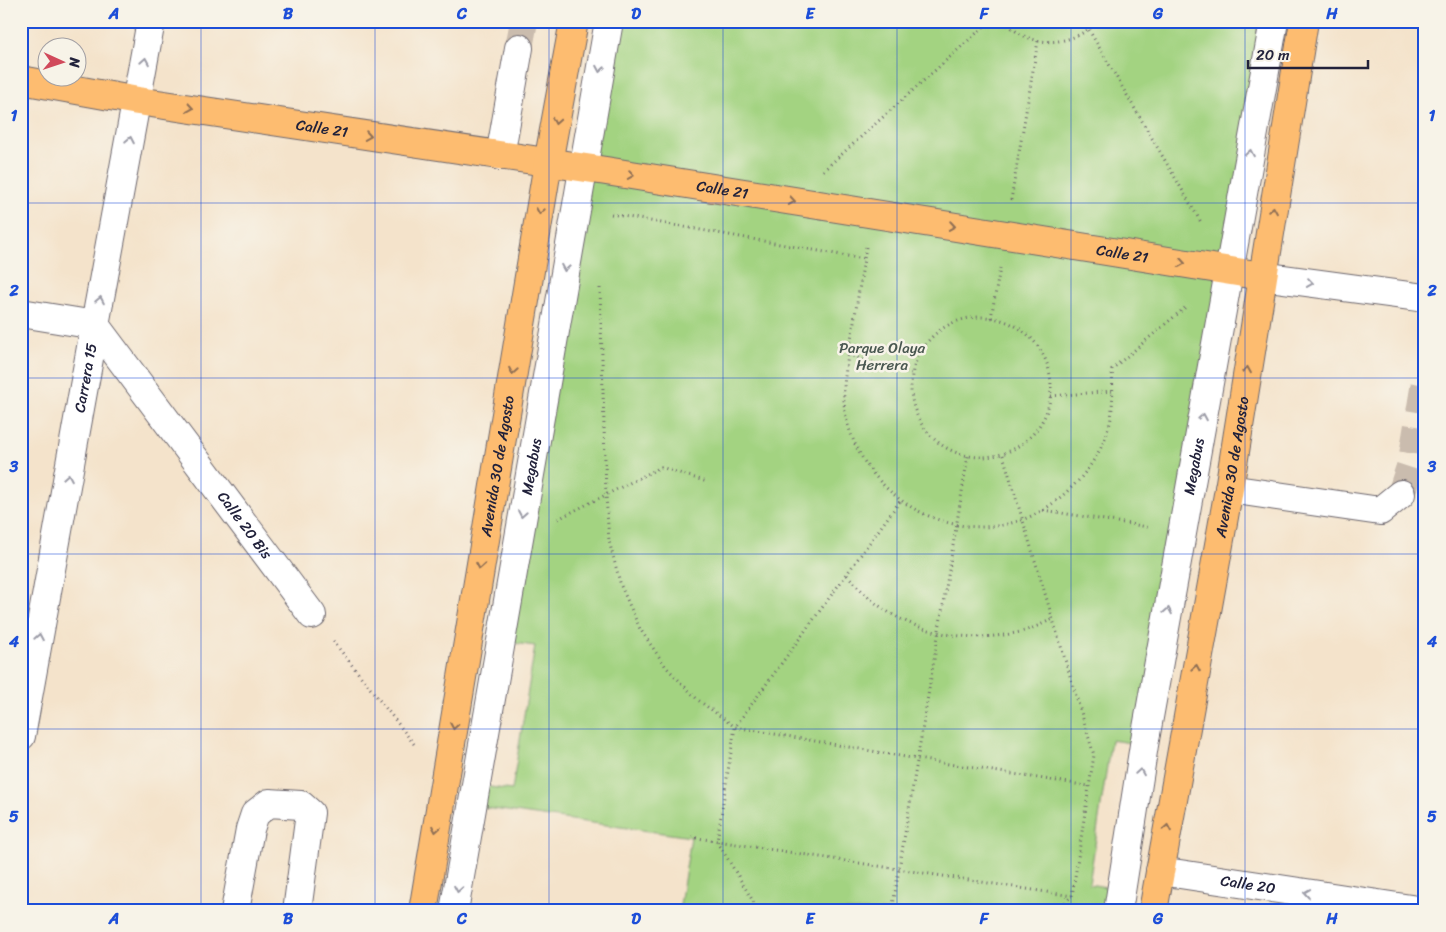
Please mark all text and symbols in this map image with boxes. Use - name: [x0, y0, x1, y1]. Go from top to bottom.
- text: A: [108, 0, 119, 28]
- text: B: [283, 0, 294, 28]
- text: C: [456, 0, 468, 28]
- text: D: [631, 0, 641, 28]
- text: E: [806, 0, 816, 28]
- text: F: [979, 0, 990, 28]
- text: G: [1152, 0, 1164, 28]
- text: H: [1325, 0, 1338, 28]
- north arrow: [38, 38, 88, 88]
- scale bar: [1248, 38, 1368, 70]
- text: 20 m: [1256, 42, 1290, 68]
- text: N: [62, 56, 87, 68]
- one-way arrow: [139, 57, 149, 65]
- one-way arrow: [596, 65, 606, 74]
- text: 1: [11, 101, 18, 130]
- text: 1: [1429, 101, 1436, 130]
- one-way arrow: [186, 103, 194, 113]
- street label: Calle 21: [294, 112, 350, 145]
- one-way arrow: [551, 116, 561, 125]
- one-way arrow: [364, 130, 372, 140]
- one-way arrow: [125, 136, 135, 144]
- one-way arrow: [1245, 149, 1255, 158]
- one-way arrow: [627, 170, 636, 180]
- street label: Calle 21: [695, 173, 750, 207]
- one-way arrow: [787, 196, 796, 206]
- one-way arrow: [1267, 205, 1278, 213]
- one-way arrow: [535, 207, 546, 215]
- one-way arrow: [948, 221, 957, 231]
- street label: Calle 21: [1095, 237, 1150, 271]
- one-way arrow: [1178, 257, 1186, 268]
- one-way arrow: [561, 263, 571, 272]
- text: 2: [8, 276, 19, 305]
- text: 2: [1426, 276, 1437, 305]
- one-way arrow: [1307, 277, 1315, 288]
- one-way arrow: [94, 295, 104, 304]
- park label: Parque Olaya Herrera: [839, 335, 926, 378]
- street label: Carrera 15: [66, 341, 105, 415]
- one-way arrow: [1242, 366, 1252, 375]
- one-way arrow: [509, 367, 519, 375]
- street label: Avenida 30 de Agosto: [473, 393, 522, 540]
- street label: Avenida 30 de Agosto: [1207, 394, 1257, 541]
- one-way arrow: [1197, 412, 1207, 421]
- street label: Megabus: [514, 435, 549, 497]
- street label: Megabus: [1176, 435, 1212, 497]
- text: 3: [9, 452, 19, 481]
- text: 3: [1427, 452, 1437, 481]
- one-way arrow: [62, 472, 72, 481]
- street label: Calle 20 Bis: [211, 486, 279, 565]
- one-way arrow: [518, 509, 528, 518]
- one-way arrow: [476, 562, 486, 570]
- one-way arrow: [1162, 607, 1173, 615]
- text: 4: [8, 627, 19, 656]
- text: 4: [1426, 627, 1437, 656]
- one-way arrow: [34, 632, 44, 641]
- one-way arrow: [1191, 664, 1201, 673]
- one-way arrow: [449, 722, 459, 731]
- one-way arrow: [1134, 768, 1145, 776]
- text: 5: [9, 802, 19, 831]
- text: 5: [1427, 802, 1437, 831]
- one-way arrow: [1162, 824, 1172, 833]
- one-way arrow: [432, 825, 442, 834]
- street label: Calle 20: [1219, 867, 1277, 901]
- one-way arrow: [453, 884, 463, 893]
- one-way arrow: [1302, 888, 1310, 899]
- text: A: [108, 904, 119, 932]
- text: B: [283, 904, 294, 932]
- text: C: [456, 904, 468, 932]
- text: D: [631, 904, 641, 932]
- text: E: [806, 904, 816, 932]
- text: F: [979, 904, 990, 932]
- text: G: [1152, 904, 1164, 932]
- text: H: [1325, 904, 1338, 932]

